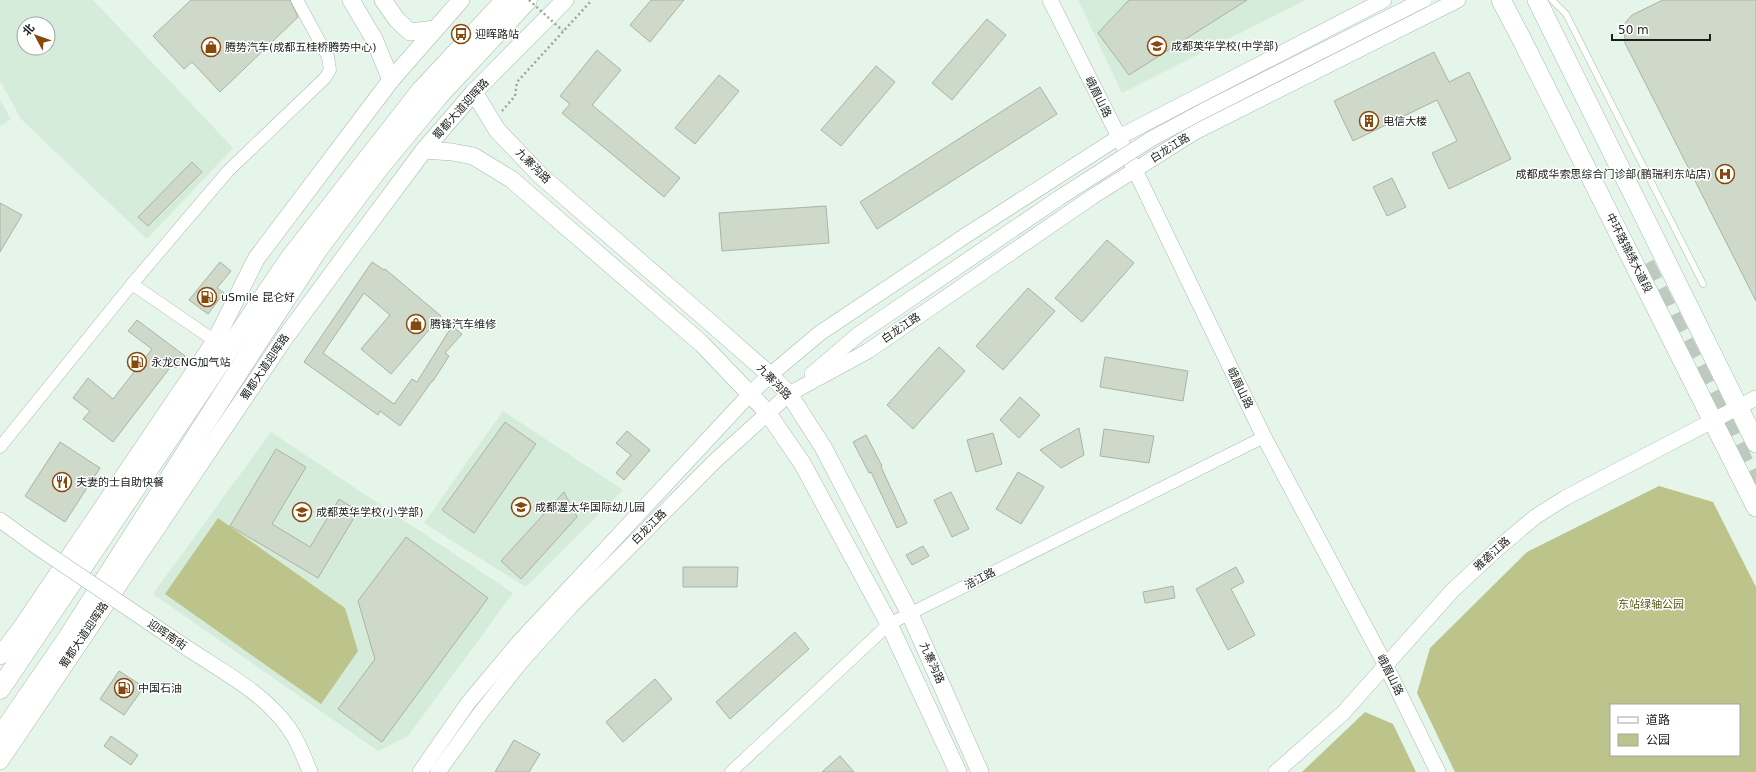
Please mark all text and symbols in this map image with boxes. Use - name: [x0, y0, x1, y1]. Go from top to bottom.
- north arrow: [16, 16, 56, 56]
- scale bar: [1612, 16, 1710, 42]
- text: 北: [20, 21, 37, 38]
- bus stop icon: 迎晖路站: [450, 23, 472, 45]
- text: 50 m: [1618, 23, 1649, 37]
- place label: 迎晖路站: [475, 28, 519, 41]
- school or university icon: 成都英华学校(中学部): [1146, 35, 1168, 57]
- shop icon: 腾势汽车(成都五桂桥腾势中心): [200, 36, 222, 58]
- place label: 成都英华学校(中学部): [1171, 40, 1279, 53]
- place label: 腾势汽车(成都五桂桥腾势中心): [225, 41, 377, 54]
- street label: 峨眉山路: [1082, 74, 1114, 120]
- street label: 蜀都大道迎晖路: [430, 76, 492, 142]
- building icon: 电信大楼: [1358, 110, 1380, 132]
- place label: 电信大楼: [1383, 115, 1427, 128]
- street label: 白龙江路: [1148, 131, 1192, 165]
- street label: 九寨沟路: [513, 146, 553, 186]
- hospital icon: 成都成华索思综合门诊部(鹏瑞利东站店): [1714, 163, 1736, 185]
- place label: 成都成华索思综合门诊部(鹏瑞利东站店): [1515, 168, 1711, 181]
- street label: 中环路锦绣大道段: [1603, 211, 1655, 295]
- fuel station icon: uSmile 昆仑好: [196, 286, 218, 308]
- place label: uSmile 昆仑好: [221, 291, 295, 304]
- street label: 白龙江路: [879, 310, 923, 346]
- shop icon: 腾锋汽车维修: [405, 313, 427, 335]
- place label: 腾锋汽车维修: [430, 318, 496, 331]
- street label: 蜀都大道迎晖路: [238, 331, 292, 403]
- fuel station icon: 永龙CNG加气站: [126, 351, 148, 373]
- place label: 永龙CNG加气站: [151, 356, 230, 369]
- street label: 九寨沟路: [754, 362, 794, 402]
- street label: 峨眉山路: [1225, 365, 1255, 411]
- restaurant icon: 夫妻的士自助快餐: [51, 471, 73, 493]
- place label: 夫妻的士自助快餐: [76, 476, 164, 489]
- school or university icon: 成都渥太华国际幼儿园: [510, 496, 532, 518]
- school or university icon: 成都英华学校(小学部): [291, 501, 313, 523]
- place label: 成都渥太华国际幼儿园: [535, 501, 645, 514]
- place label: 成都英华学校(小学部): [316, 506, 424, 519]
- street label: 白龙江路: [629, 507, 669, 547]
- street label: 雅砻江路: [1471, 534, 1513, 574]
- street label: 涪江路: [962, 566, 998, 592]
- park label: 东站绿轴公园: [1618, 598, 1684, 611]
- street label: 蜀都大道迎晖路: [57, 599, 111, 671]
- street label: 迎晖南街: [145, 617, 189, 653]
- street label: 九寨沟路: [917, 640, 947, 686]
- street label: 峨眉山路: [1374, 652, 1406, 698]
- fuel station icon: 中国石油: [113, 677, 135, 699]
- place label: 中国石油: [138, 682, 182, 695]
- legend: [1610, 704, 1740, 756]
- text: 道路: [1646, 713, 1670, 727]
- text: 公园: [1646, 733, 1670, 747]

